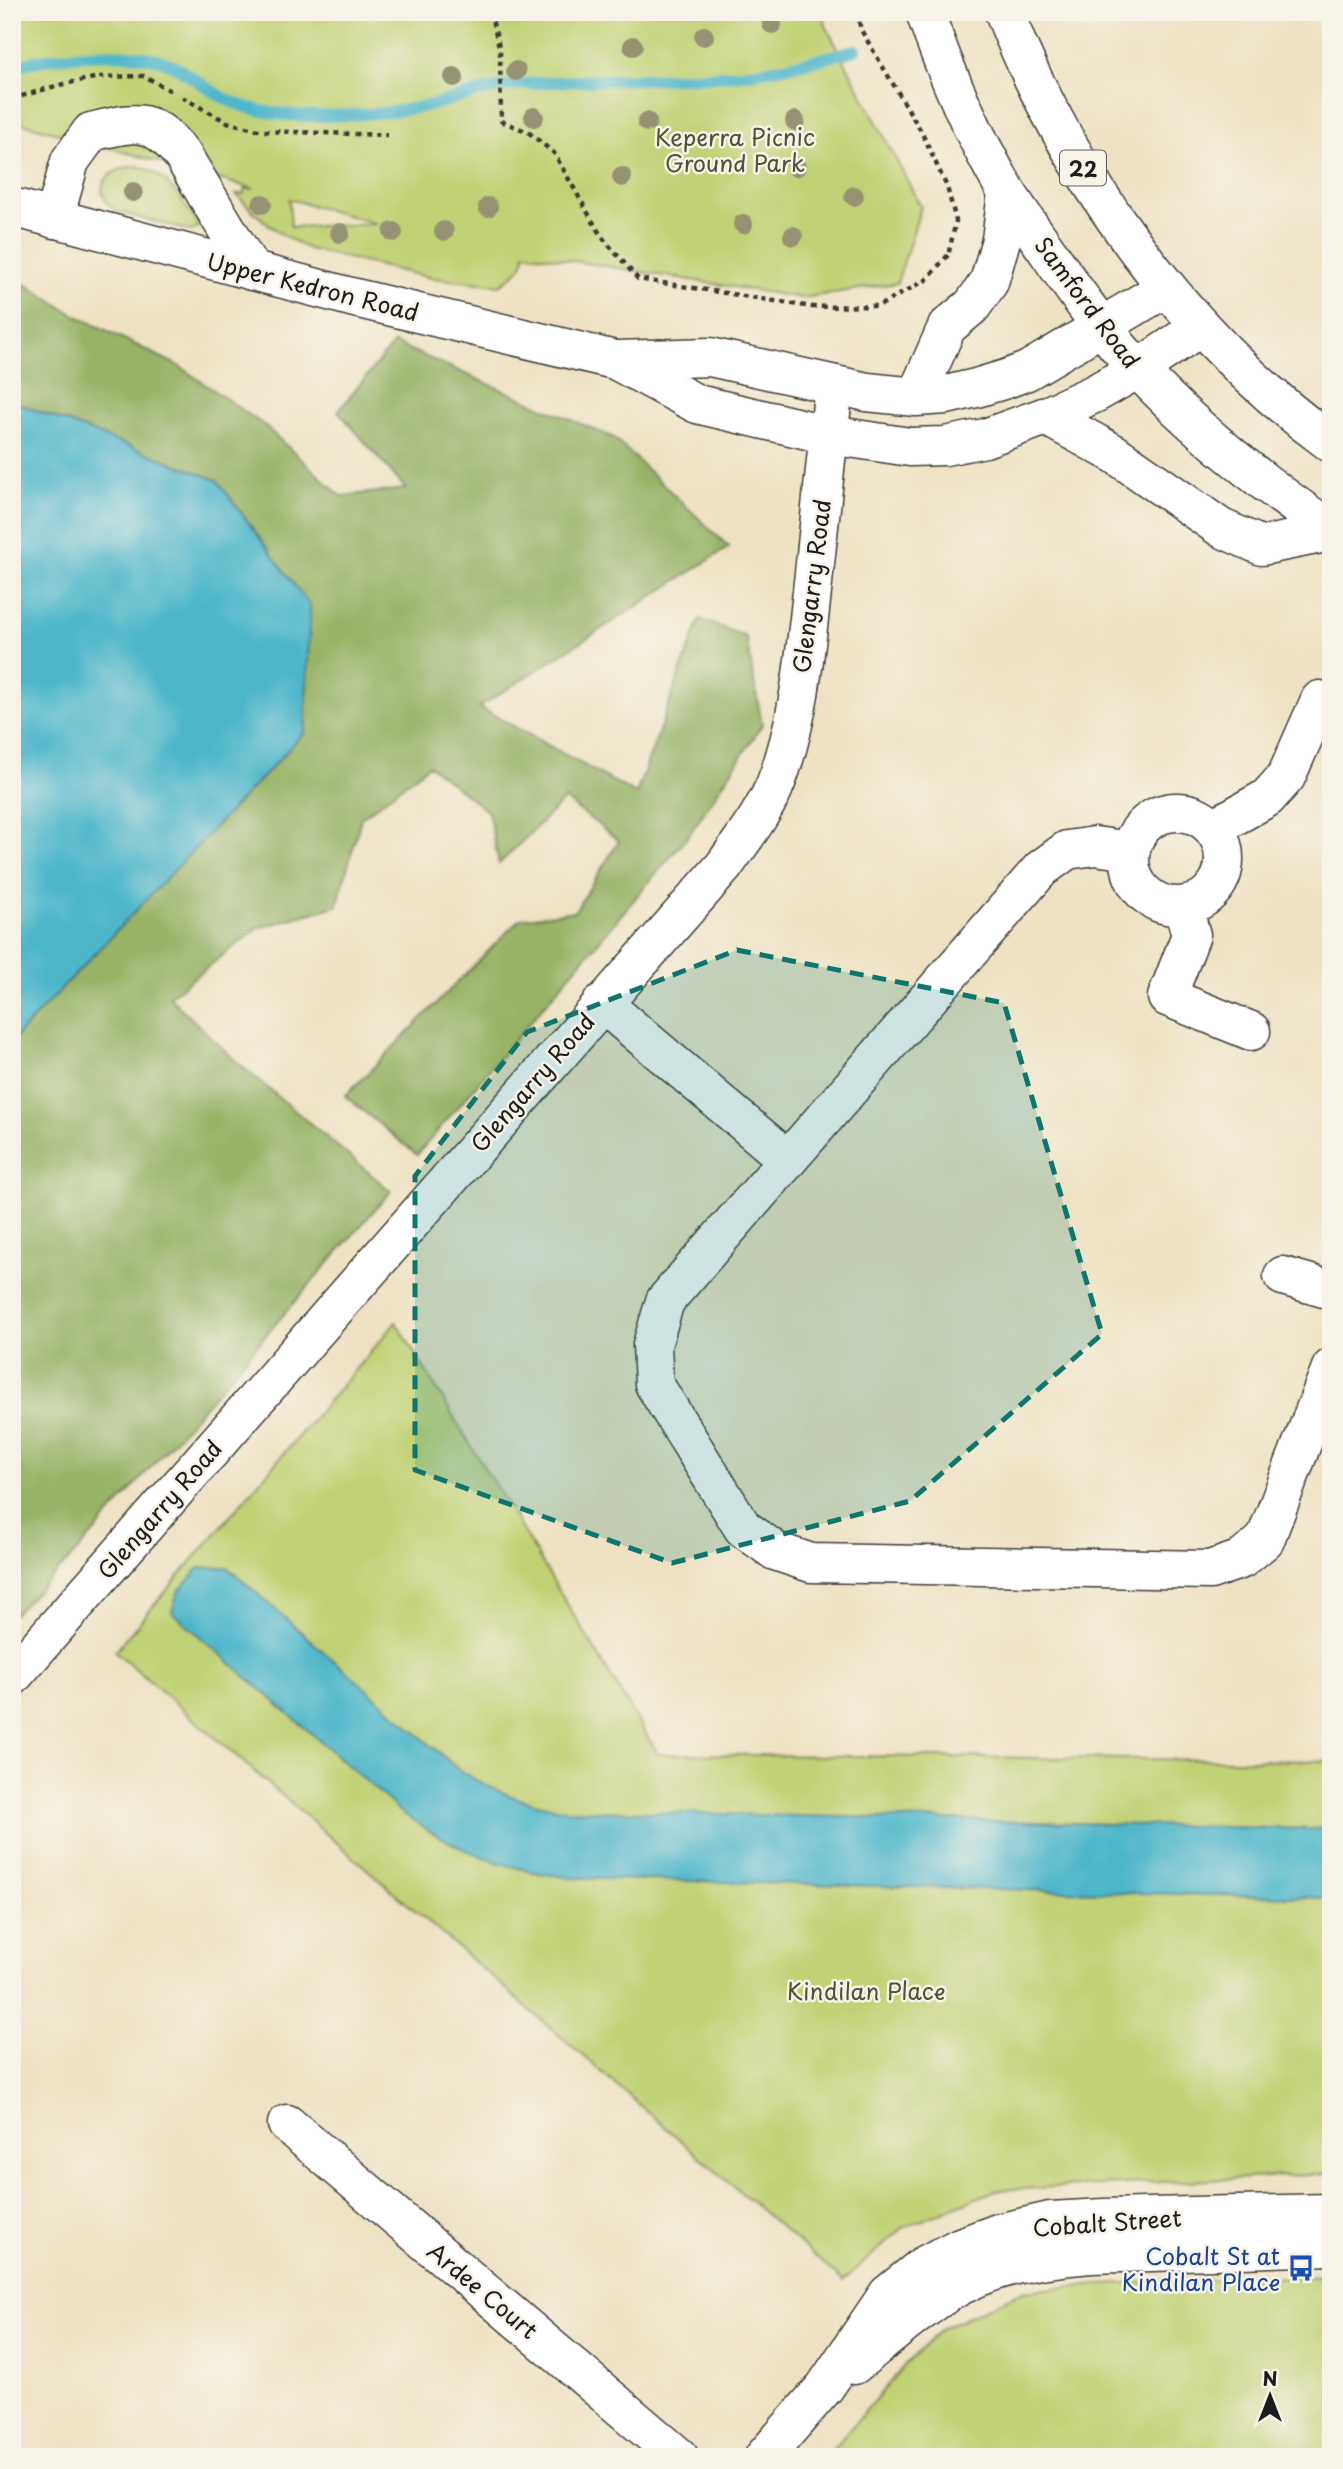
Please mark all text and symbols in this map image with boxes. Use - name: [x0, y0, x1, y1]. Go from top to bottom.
- park label: Keperra Picnic Ground Park: [655, 119, 815, 180]
- road number: 22: [1060, 150, 1106, 186]
- street label: Samford Road: [1027, 229, 1149, 375]
- street label: Upper Kedron Road: [203, 243, 423, 329]
- street label: Glengarry Road: [783, 497, 839, 675]
- street label: Glengarry Road: [461, 1005, 603, 1159]
- street label: Glengarry Road: [88, 1432, 230, 1586]
- park label: Kindilan Place: [787, 1973, 945, 2008]
- street label: Cobalt Street: [1031, 2199, 1183, 2245]
- street label: Ardee Court: [420, 2233, 546, 2347]
- place label: Cobalt St at Kindilan Place: [1121, 2238, 1280, 2299]
- bus stop icon: Cobalt St at Kindilan Place: [1286, 2253, 1316, 2283]
- north arrow: [1234, 2360, 1304, 2430]
- text: N: [1262, 2364, 1278, 2392]

